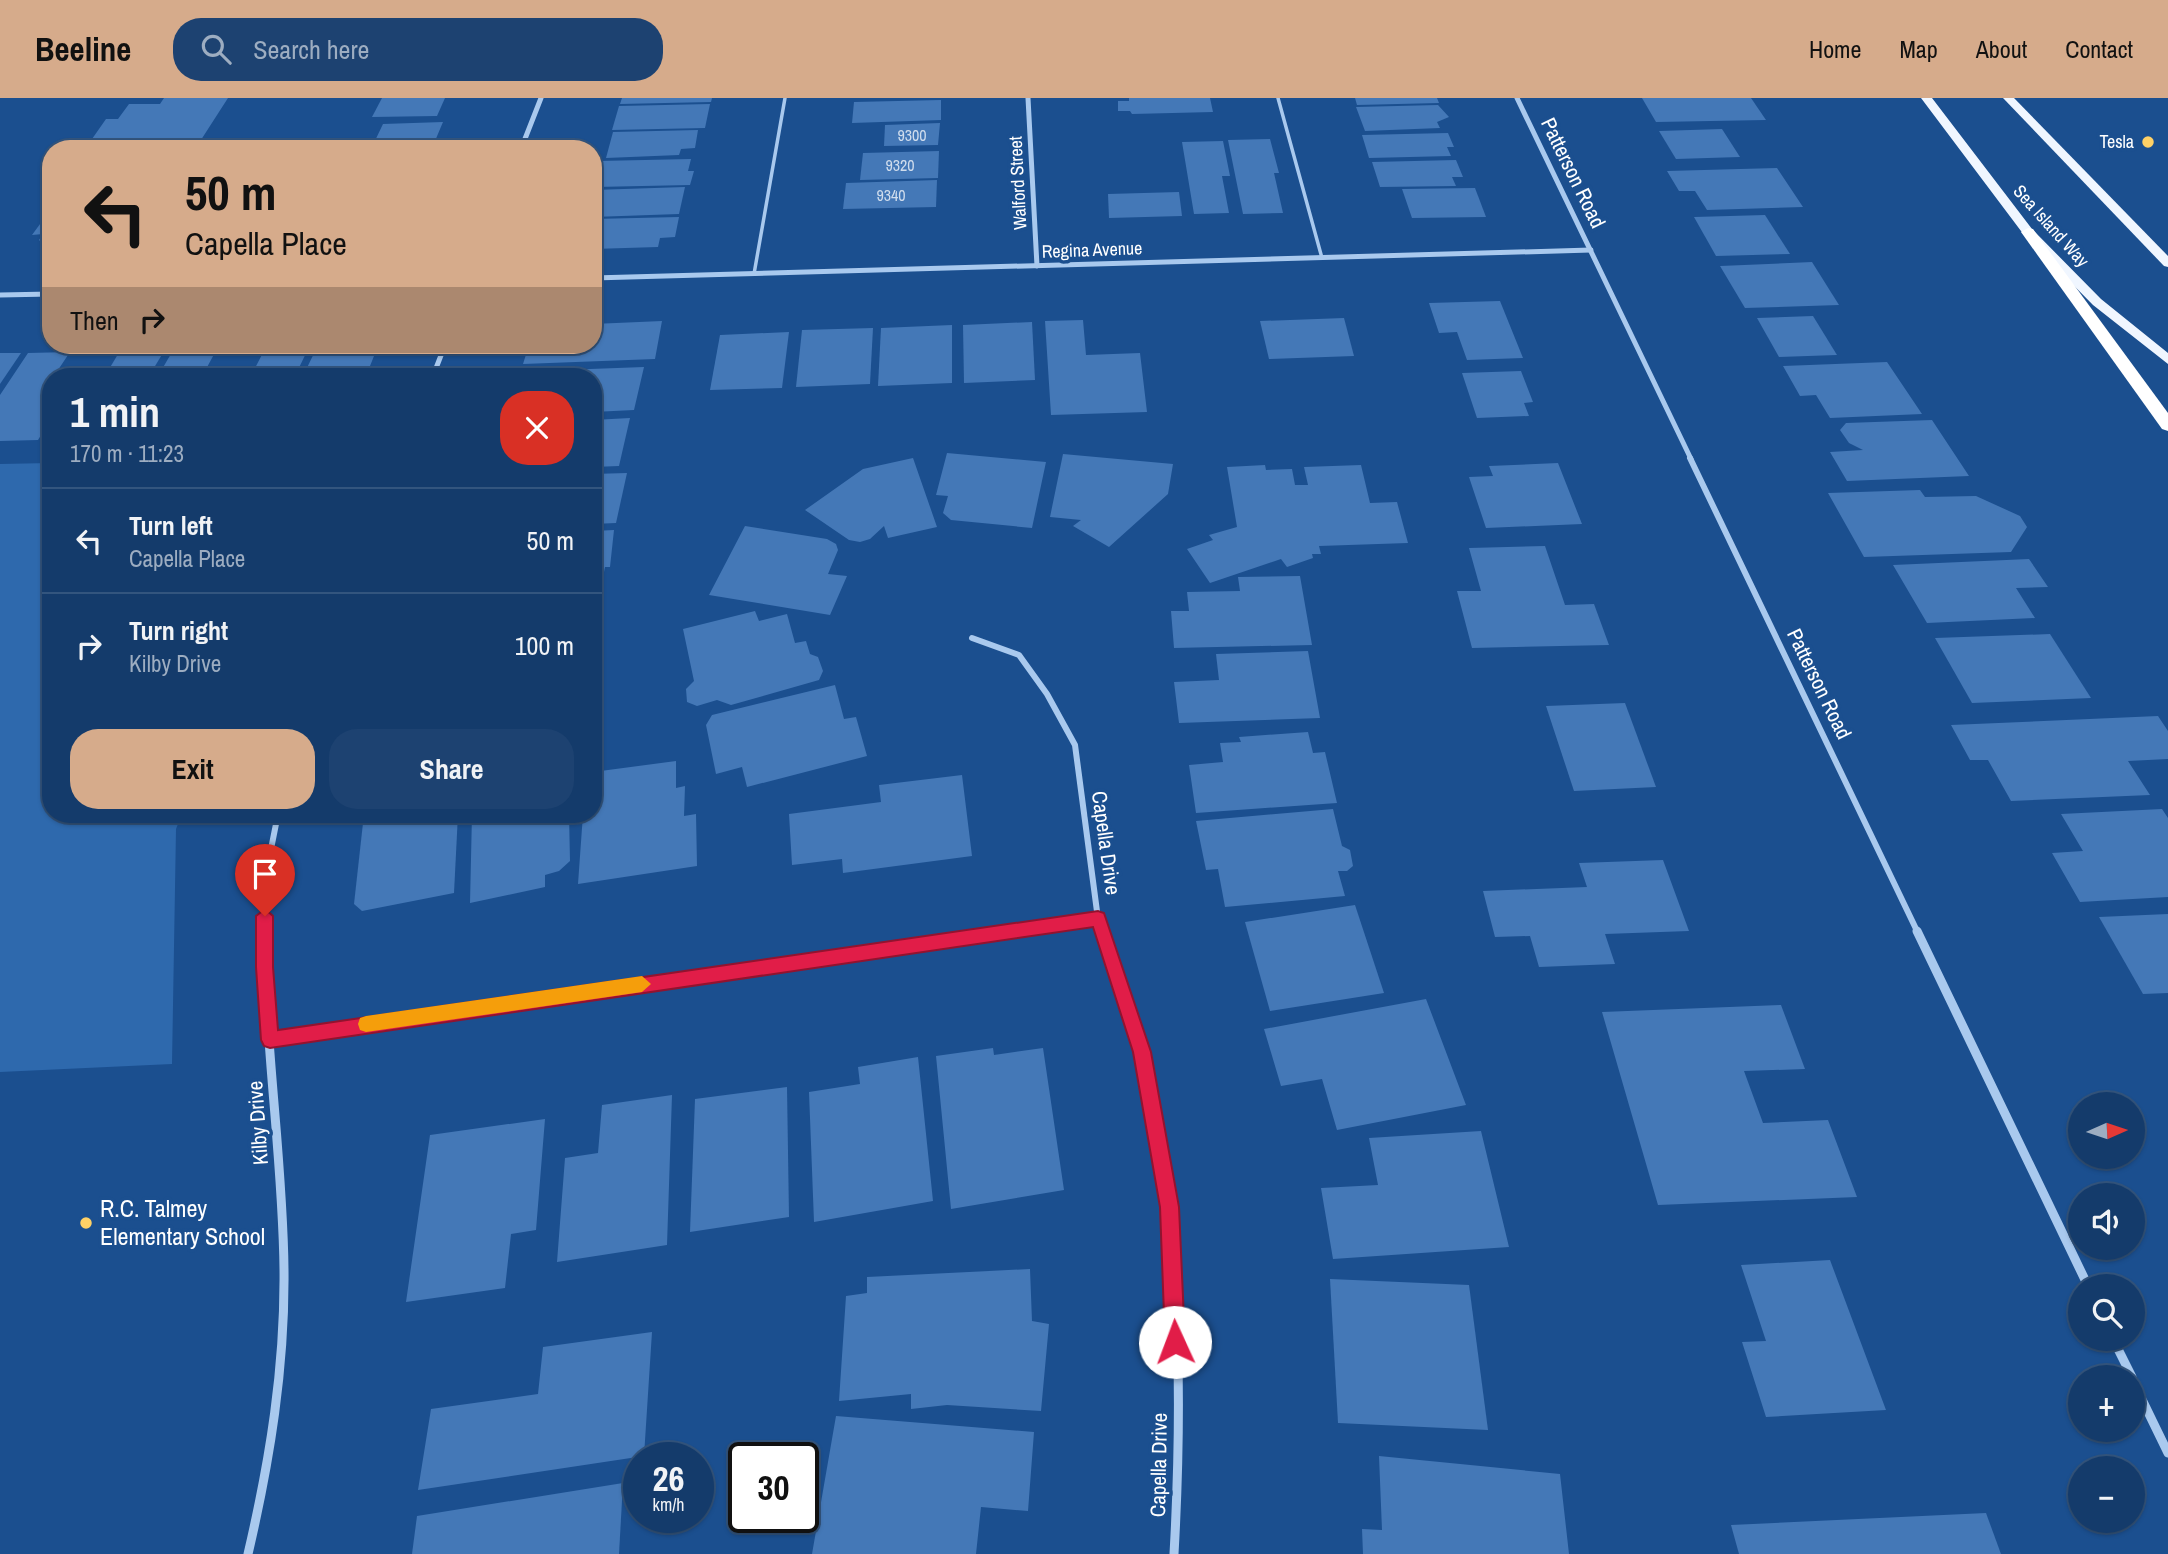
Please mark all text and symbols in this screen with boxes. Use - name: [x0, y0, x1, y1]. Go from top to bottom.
- search box: [173, 18, 663, 81]
- text: Beeline: [35, 27, 131, 71]
- icon: search: [197, 30, 235, 68]
- text: Search here: [253, 32, 369, 67]
- text: Home: [1809, 33, 1861, 65]
- text: Map: [1899, 33, 1938, 65]
- text: About: [1976, 33, 2027, 65]
- text: Contact: [2065, 33, 2133, 65]
- street label: Patterson Road: [1534, 113, 1613, 233]
- house number: 9300: [897, 124, 927, 146]
- place label: Tesla: [2100, 129, 2134, 154]
- marker: Tesla: [2140, 134, 2156, 150]
- street label: Walford Street: [1003, 136, 1032, 231]
- house number: 9320: [885, 154, 915, 176]
- text: 50 m: [185, 159, 277, 225]
- icon: left: [70, 168, 161, 259]
- street label: Sea Island Way: [2008, 179, 2095, 273]
- house number: 9340: [876, 184, 906, 206]
- text: Capella Place: [185, 222, 347, 265]
- street label: Regina Avenue: [1041, 235, 1143, 264]
- icon: right: [133, 301, 171, 339]
- text: Then: [70, 303, 119, 338]
- text: 1 min: [70, 384, 160, 440]
- button: close: [500, 391, 574, 465]
- text: 170 m · 11:23: [70, 438, 184, 469]
- text: Turn left: [129, 508, 213, 543]
- icon: left: [70, 522, 108, 560]
- text: 50 m: [527, 523, 574, 558]
- text: Capella Place: [129, 543, 245, 574]
- text: Turn right: [129, 613, 228, 648]
- street label: Patterson Road: [1780, 624, 1859, 744]
- icon: right: [70, 627, 108, 665]
- text: 100 m: [515, 628, 574, 663]
- text: Kilby Drive: [129, 648, 221, 679]
- button: Exit: [70, 729, 315, 809]
- button: Share: [329, 729, 574, 809]
- street label: Capella Drive: [1085, 789, 1128, 897]
- pin: [235, 844, 295, 916]
- icon: arrive: [246, 855, 284, 893]
- street label: Kilby Drive: [240, 1080, 275, 1166]
- north arrow: [2068, 1092, 2146, 1169]
- map controls: [2068, 1092, 2145, 1533]
- button: sound: [2068, 1183, 2145, 1260]
- place label: R.C. Talmey Elementary School: [100, 1192, 265, 1252]
- marker: R.C. Talmey Elementary School: [78, 1215, 94, 1231]
- button: search: [2068, 1274, 2145, 1351]
- position arrow: [1138, 1305, 1212, 1379]
- button: +: [2068, 1365, 2145, 1442]
- street label: Capella Drive: [1143, 1413, 1174, 1517]
- speed limit sign: 30: [728, 1442, 819, 1533]
- text: 26: [653, 1455, 684, 1502]
- button: −: [2068, 1456, 2145, 1533]
- text: km/h: [653, 1492, 685, 1517]

